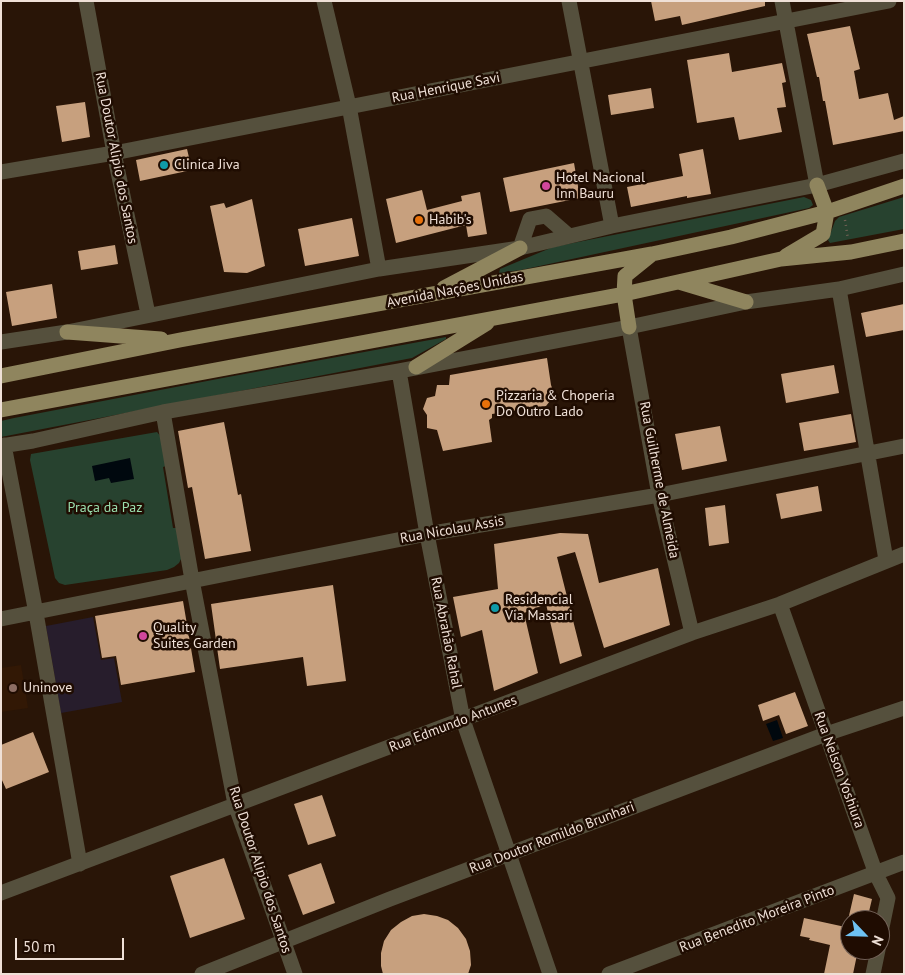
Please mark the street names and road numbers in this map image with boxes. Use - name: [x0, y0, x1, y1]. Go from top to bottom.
- street label: Rua Henrique Savi: [390, 69, 502, 107]
- street label: Rua Doutor Alipio dos Santos: [91, 71, 141, 245]
- street label: Avenida Nações Unidas: [385, 269, 525, 311]
- street label: Rua Guilherme de Almeida: [636, 400, 682, 560]
- street label: Rua Nicolau Assis: [399, 513, 505, 547]
- street label: Rua Abrahão Rahal: [427, 576, 465, 690]
- street label: Rua Edmundo Antunes: [387, 692, 519, 756]
- street label: Rua Nelson Yoshiura: [810, 710, 868, 830]
- street label: Rua Doutor Alipio dos Santos: [225, 784, 295, 956]
- street label: Rua Doutor Romildo Brunhari: [467, 799, 637, 877]
- street label: Rua Benedito Moreira Pinto: [677, 882, 837, 956]

